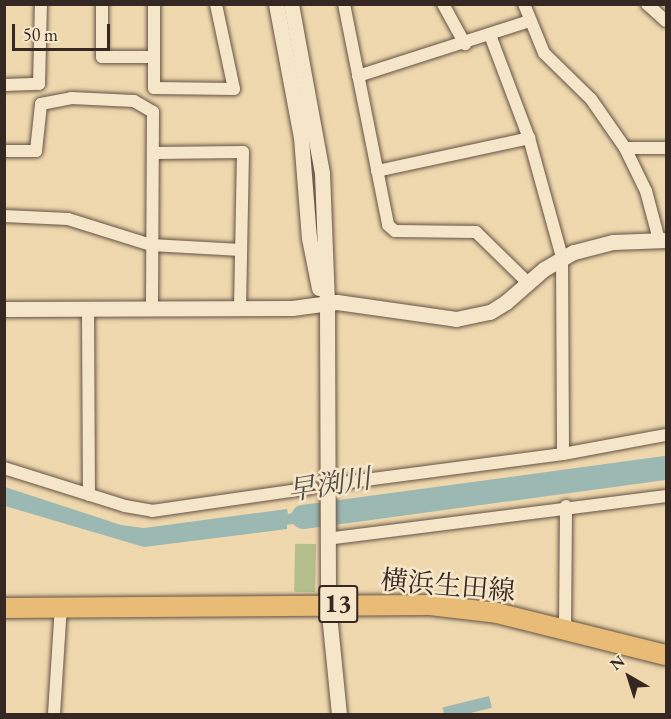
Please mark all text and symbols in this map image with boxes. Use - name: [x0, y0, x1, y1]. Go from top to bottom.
- scale bar: [15, 12, 112, 50]
- text: 50 m: [23, 23, 58, 46]
- water label: 早渕川: [285, 461, 373, 507]
- street label: 横浜生田線: [379, 563, 517, 607]
- road number: 13: [317, 581, 359, 627]
- north arrow: [599, 647, 659, 707]
- text: N: [606, 650, 629, 675]

